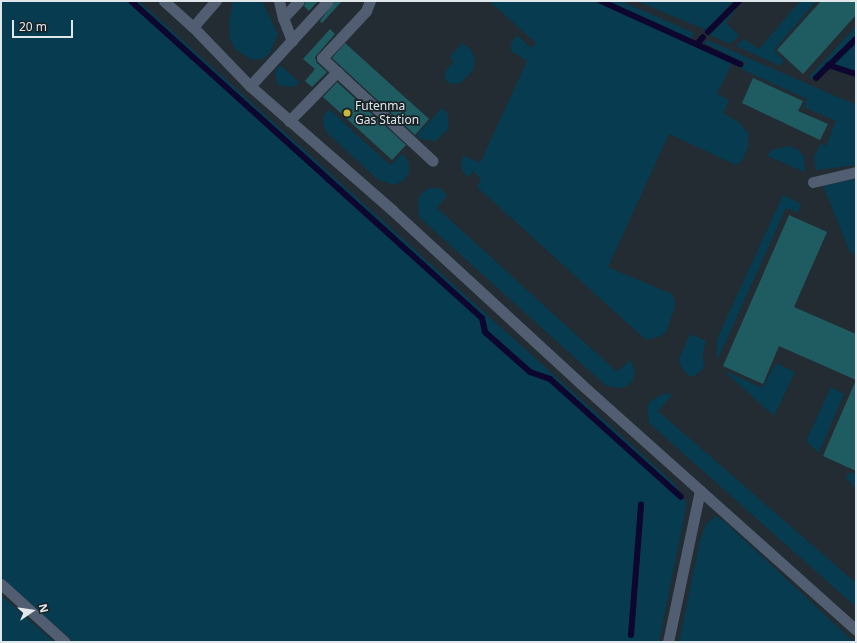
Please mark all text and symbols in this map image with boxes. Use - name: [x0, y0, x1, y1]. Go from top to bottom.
- scale bar: [14, 12, 75, 38]
- text: 20 m: [19, 18, 47, 35]
- place label: Futenma Gas Station: [355, 99, 419, 127]
- marker: Futenma Gas Station: [342, 108, 352, 118]
- north arrow: [12, 591, 52, 631]
- text: N: [36, 602, 52, 614]

